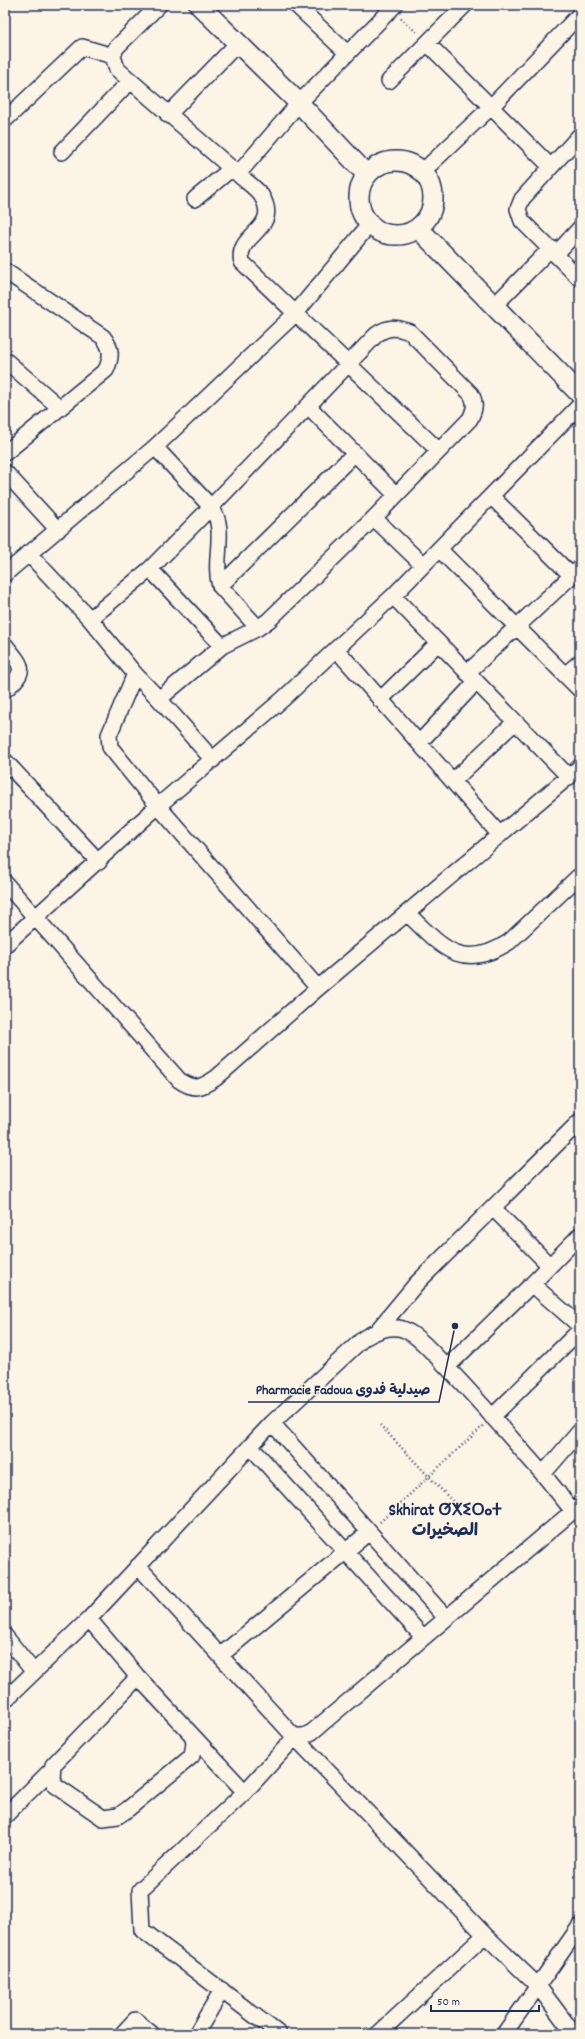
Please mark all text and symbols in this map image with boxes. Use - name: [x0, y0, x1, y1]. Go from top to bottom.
- callout: Pharmacie Fadoua صيدلية فدوى: [248, 1376, 439, 1402]
- text: Pharmacie Fadoua صيدلية فدوى: [256, 1381, 430, 1401]
- district label: Skhirat ⵚⵅⵉⵔⴰⵜ الصخيرات: [388, 1500, 502, 1544]
- scale bar: [431, 1987, 539, 2013]
- text: 50 m: [437, 1994, 460, 2011]

